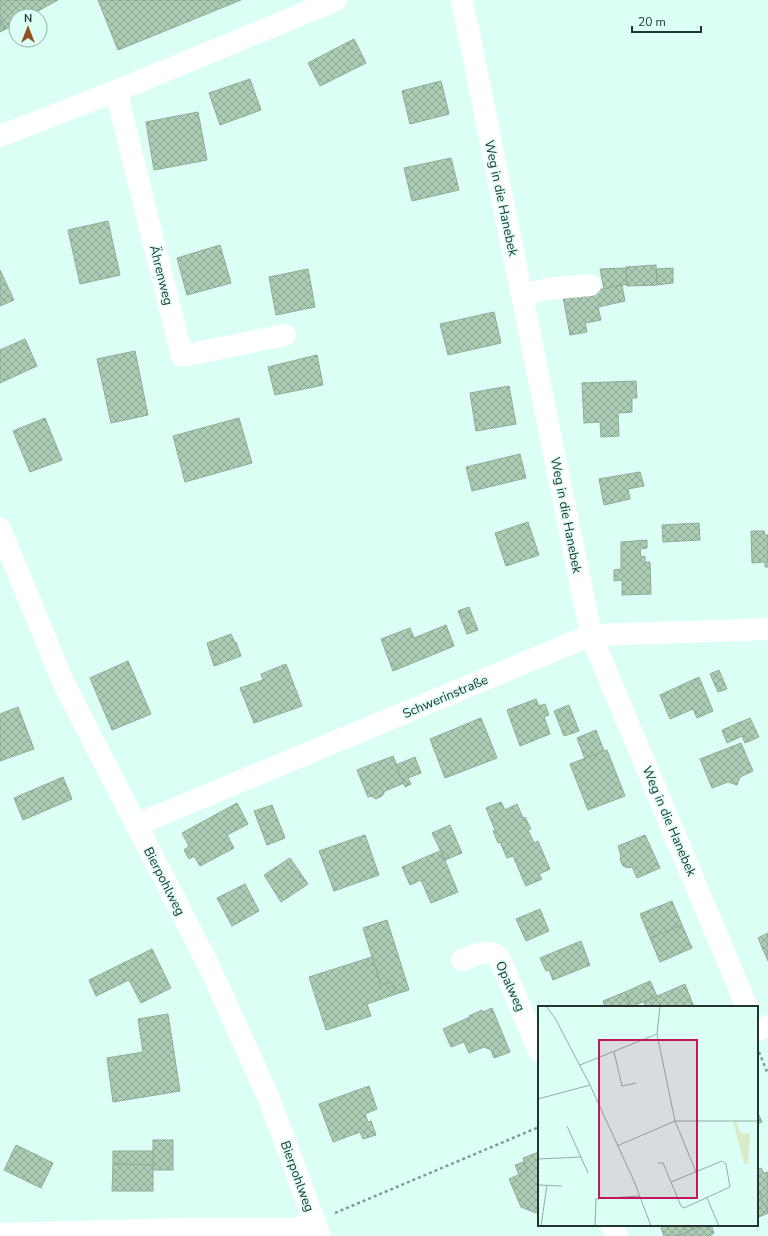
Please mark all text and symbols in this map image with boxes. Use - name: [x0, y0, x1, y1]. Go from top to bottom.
- north arrow: [8, 8, 48, 48]
- scale bar: [632, 8, 701, 34]
- text: N: [24, 11, 32, 26]
- text: 20 m: [638, 14, 666, 30]
- street label: Weg in die Hanebek: [480, 139, 522, 258]
- street label: Ährenweg: [145, 243, 178, 307]
- street label: Weg in die Hanebek: [546, 456, 586, 575]
- street label: Schwerinstraße: [400, 671, 491, 723]
- street label: Weg in die Hanebek: [638, 764, 701, 880]
- street label: Bierpohlweg: [139, 844, 189, 919]
- street label: Opalweg: [491, 958, 529, 1015]
- inset map: [538, 1006, 758, 1226]
- street label: Bierpohlweg: [276, 1138, 318, 1214]

